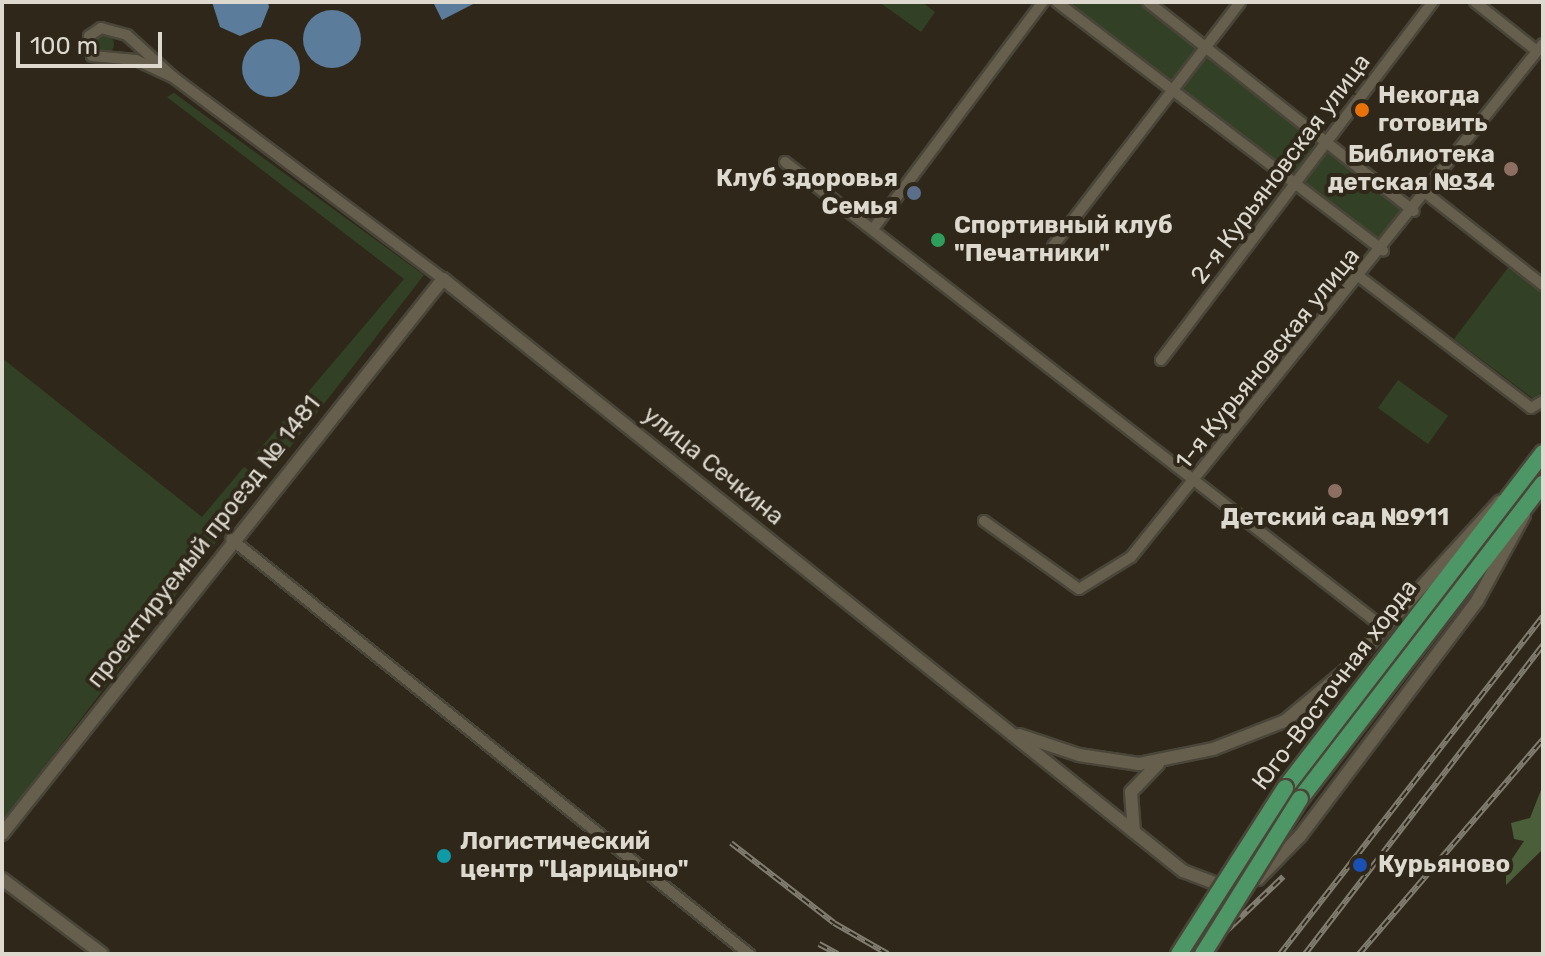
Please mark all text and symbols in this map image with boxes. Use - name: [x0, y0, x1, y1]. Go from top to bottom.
- scale bar: [20, 16, 166, 66]
- text: 100 m: [30, 32, 98, 60]
- street label: 2-я Курьяновская улица: [1185, 49, 1377, 289]
- place label: Некогда готовить: [1378, 82, 1488, 138]
- marker: Некогда готовить: [1353, 101, 1371, 119]
- place label: Библиотека детская №34: [1328, 141, 1495, 197]
- marker: Библиотека детская №34: [1502, 160, 1520, 178]
- place label: Клуб здоровья Семья: [716, 165, 898, 221]
- marker: Клуб здоровья Семья: [905, 184, 923, 202]
- place label: Спортивный клуб "Печатники": [954, 212, 1173, 268]
- marker: Спортивный клуб "Печатники": [929, 231, 947, 249]
- street label: 1-я Курьяновская улица: [1170, 242, 1366, 476]
- street label: проектируемый проезд № 1481: [81, 391, 327, 693]
- street label: улица Сечкина: [637, 400, 789, 532]
- marker: Детский сад №911: [1326, 482, 1344, 500]
- place label: Детский сад №911: [1221, 504, 1449, 532]
- street label: Юго-Восточная хорда: [1246, 574, 1424, 796]
- place label: Логистический центр "Царицыно": [460, 828, 689, 884]
- marker: Логистический центр "Царицыно": [435, 847, 453, 865]
- place label: Курьяново: [1378, 851, 1510, 879]
- marker: Курьяново: [1349, 854, 1371, 876]

